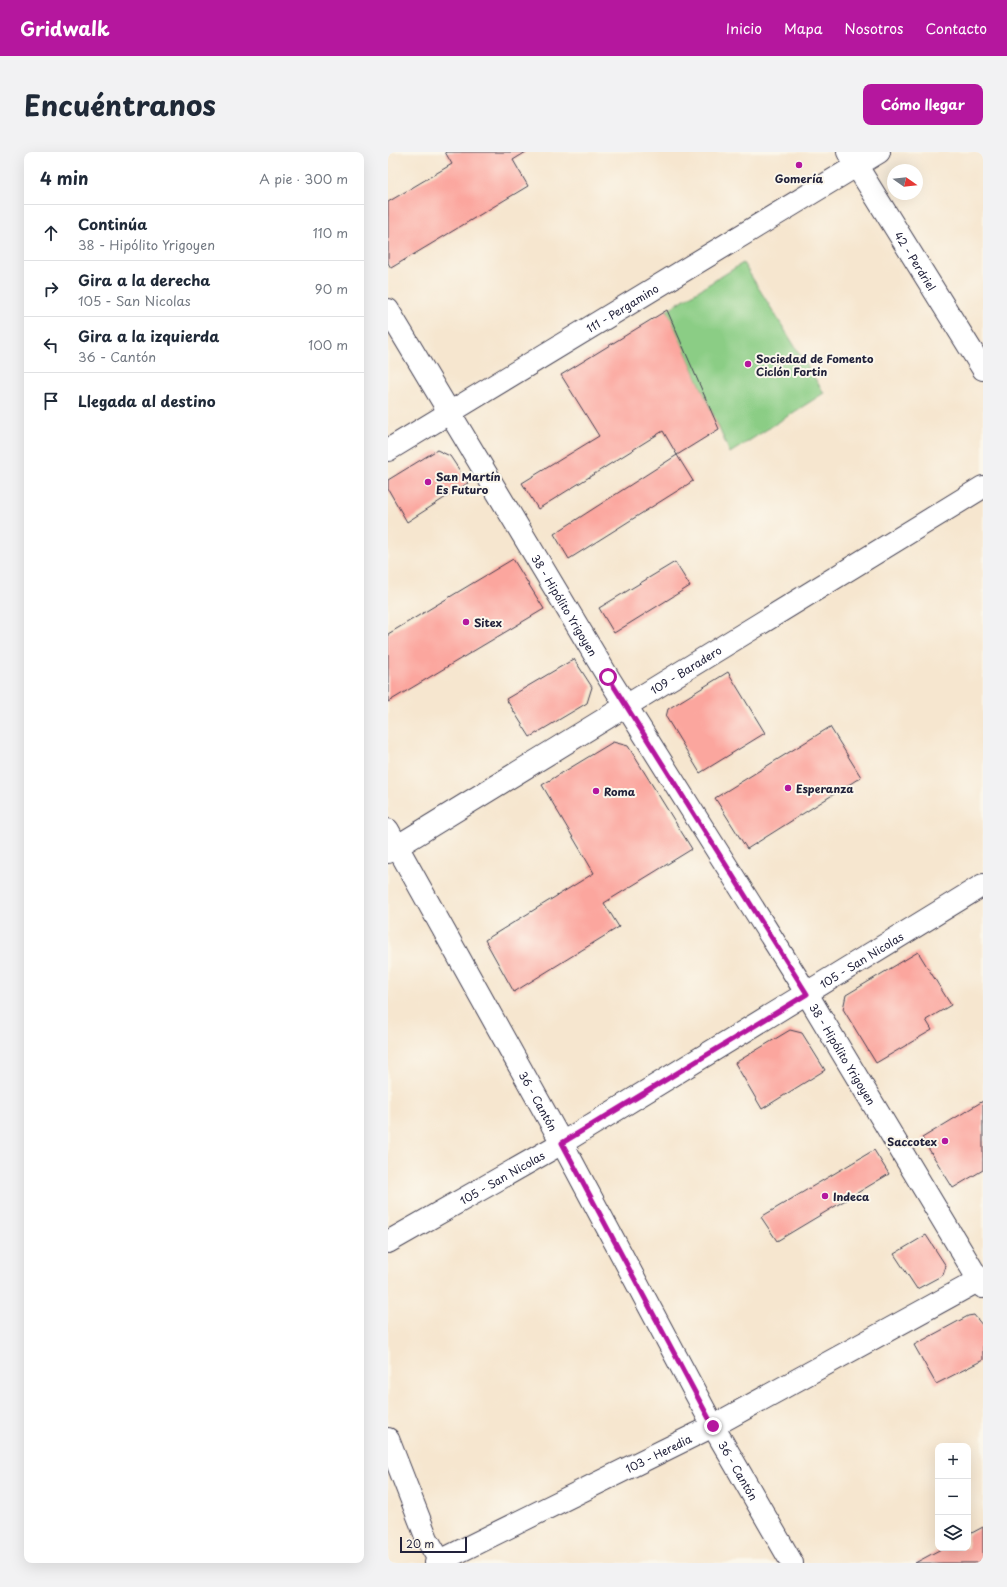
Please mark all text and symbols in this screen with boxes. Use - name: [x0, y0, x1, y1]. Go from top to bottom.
- text: Gridwalk: [20, 14, 110, 42]
- text: Inicio: [726, 18, 762, 39]
- text: Mapa: [784, 18, 822, 39]
- text: Nosotros: [844, 18, 904, 39]
- text: Contacto: [926, 18, 987, 39]
- text: Encuéntranos: [24, 83, 216, 126]
- button: Cómo llegar: [863, 84, 983, 125]
- marker: Gomería: [794, 160, 804, 170]
- north arrow: [887, 164, 923, 200]
- text: 4 min: [40, 165, 88, 191]
- text: A pie · 300 m: [259, 169, 348, 188]
- place label: Gomería: [775, 170, 824, 187]
- text: Continúa: [78, 212, 147, 235]
- icon: ahead: [40, 222, 62, 244]
- text: 110 m: [313, 223, 348, 242]
- street label: 42 - Perdriel: [891, 228, 940, 294]
- text: 38 - Hipólito Yrigoyen: [78, 235, 215, 254]
- text: Gira a la derecha: [78, 268, 210, 291]
- icon: right: [40, 278, 62, 300]
- text: 90 m: [315, 279, 348, 298]
- street label: 111 - Pergamino: [583, 279, 662, 336]
- text: 105 - San Nicolas: [78, 291, 191, 310]
- text: Gira a la izquierda: [78, 324, 219, 347]
- icon: left: [40, 334, 62, 356]
- text: 100 m: [308, 335, 348, 354]
- text: 36 - Cantón: [78, 347, 156, 366]
- place label: Sociedad de Fomento Ciclón Fortin: [756, 350, 874, 380]
- marker: Sociedad de Fomento Ciclón Fortin: [743, 359, 753, 369]
- text: Llegada al destino: [78, 389, 216, 412]
- icon: arrive: [40, 390, 62, 412]
- place label: San Martín Es Futuro: [436, 468, 501, 498]
- marker: San Martín Es Futuro: [423, 477, 433, 487]
- street label: 38 - Hipólito Yrigoyen: [528, 551, 602, 659]
- place label: Sitex: [474, 614, 502, 631]
- marker: Sitex: [461, 617, 471, 627]
- street label: 109 - Baradero: [646, 641, 725, 698]
- route start: [599, 668, 617, 686]
- place label: Esperanza: [796, 780, 854, 797]
- place label: Roma: [604, 783, 636, 800]
- marker: Esperanza: [783, 783, 793, 793]
- marker: Roma: [591, 786, 601, 796]
- street label: 105 - San Nicolas: [816, 927, 906, 992]
- street label: 38 - Hipólito Yrigoyen: [806, 1000, 880, 1108]
- street label: 36 - Cantón: [515, 1068, 562, 1134]
- place label: Saccotex: [887, 1133, 937, 1150]
- marker: Saccotex: [940, 1136, 950, 1146]
- street label: 105 - San Nicolas: [456, 1146, 548, 1208]
- place label: Indeca: [833, 1188, 870, 1205]
- marker: Indeca: [820, 1191, 830, 1201]
- route end: [704, 1417, 722, 1435]
- street label: 103 - Heredia: [622, 1429, 694, 1477]
- street label: 36 - Cantón: [715, 1437, 762, 1503]
- map controls: [935, 1443, 971, 1551]
- button: +: [935, 1443, 971, 1479]
- button: −: [935, 1479, 971, 1515]
- button: layers: [935, 1515, 971, 1551]
- scale bar: [400, 1535, 467, 1554]
- text: 20 m: [406, 1535, 434, 1552]

